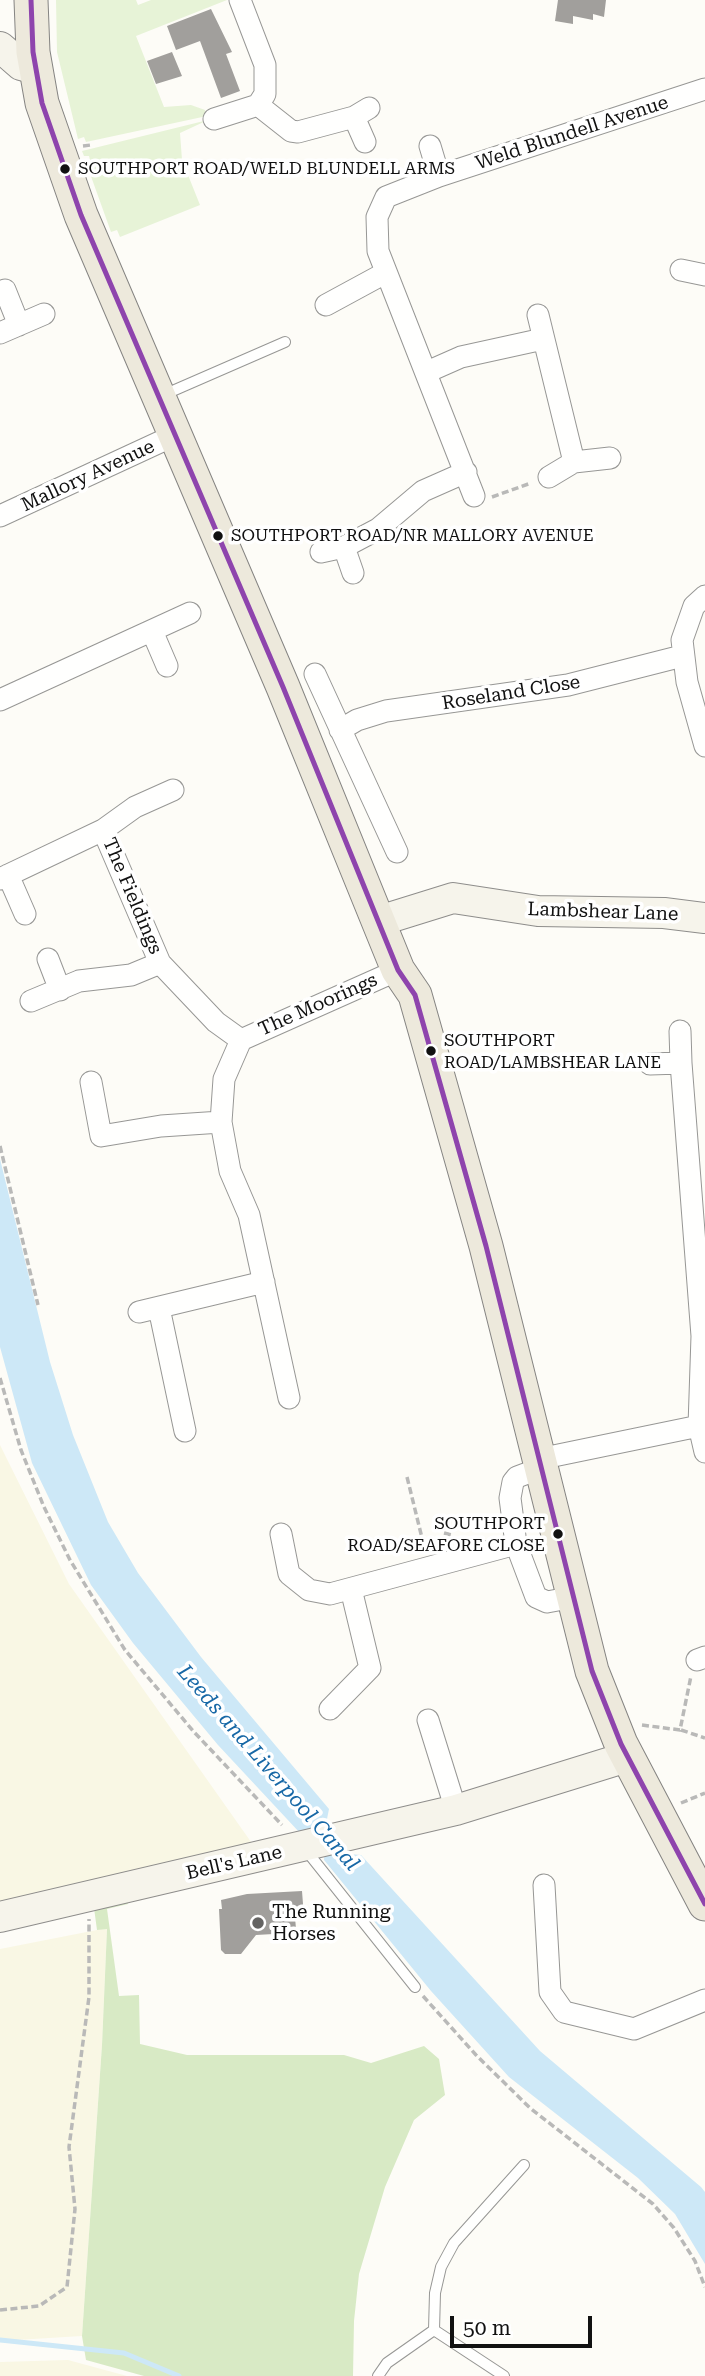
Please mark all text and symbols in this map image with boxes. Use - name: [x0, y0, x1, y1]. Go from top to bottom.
- street label: Weld Blundell Avenue: [473, 91, 671, 175]
- place label: SOUTHPORT ROAD/WELD BLUNDELL ARMS: [78, 159, 455, 179]
- marker: SOUTHPORT ROAD/WELD BLUNDELL ARMS: [58, 162, 72, 176]
- street label: Mallory Avenue: [18, 435, 158, 517]
- place label: SOUTHPORT ROAD/NR MALLORY AVENUE: [231, 526, 594, 546]
- marker: SOUTHPORT ROAD/NR MALLORY AVENUE: [211, 529, 225, 543]
- street label: Roseland Close: [440, 671, 582, 715]
- street label: The Fieldings: [97, 834, 167, 958]
- street label: Lambshear Lane: [527, 898, 679, 926]
- street label: The Moorings: [255, 969, 381, 1041]
- place label: SOUTHPORT ROAD/LAMBSHEAR LANE: [444, 1031, 661, 1071]
- marker: SOUTHPORT ROAD/LAMBSHEAR LANE: [424, 1044, 438, 1058]
- place label: SOUTHPORT ROAD/SEAFORE CLOSE: [347, 1514, 545, 1554]
- marker: SOUTHPORT ROAD/SEAFORE CLOSE: [551, 1527, 565, 1541]
- water label: Leeds and Liverpool Canal: [172, 1660, 364, 1876]
- street label: Bell's Lane: [184, 1841, 284, 1885]
- place label: The Running Horses: [272, 1901, 391, 1945]
- marker: The Running Horses: [250, 1915, 266, 1931]
- scale bar: [453, 2302, 595, 2346]
- text: 50 m: [463, 2316, 511, 2340]

